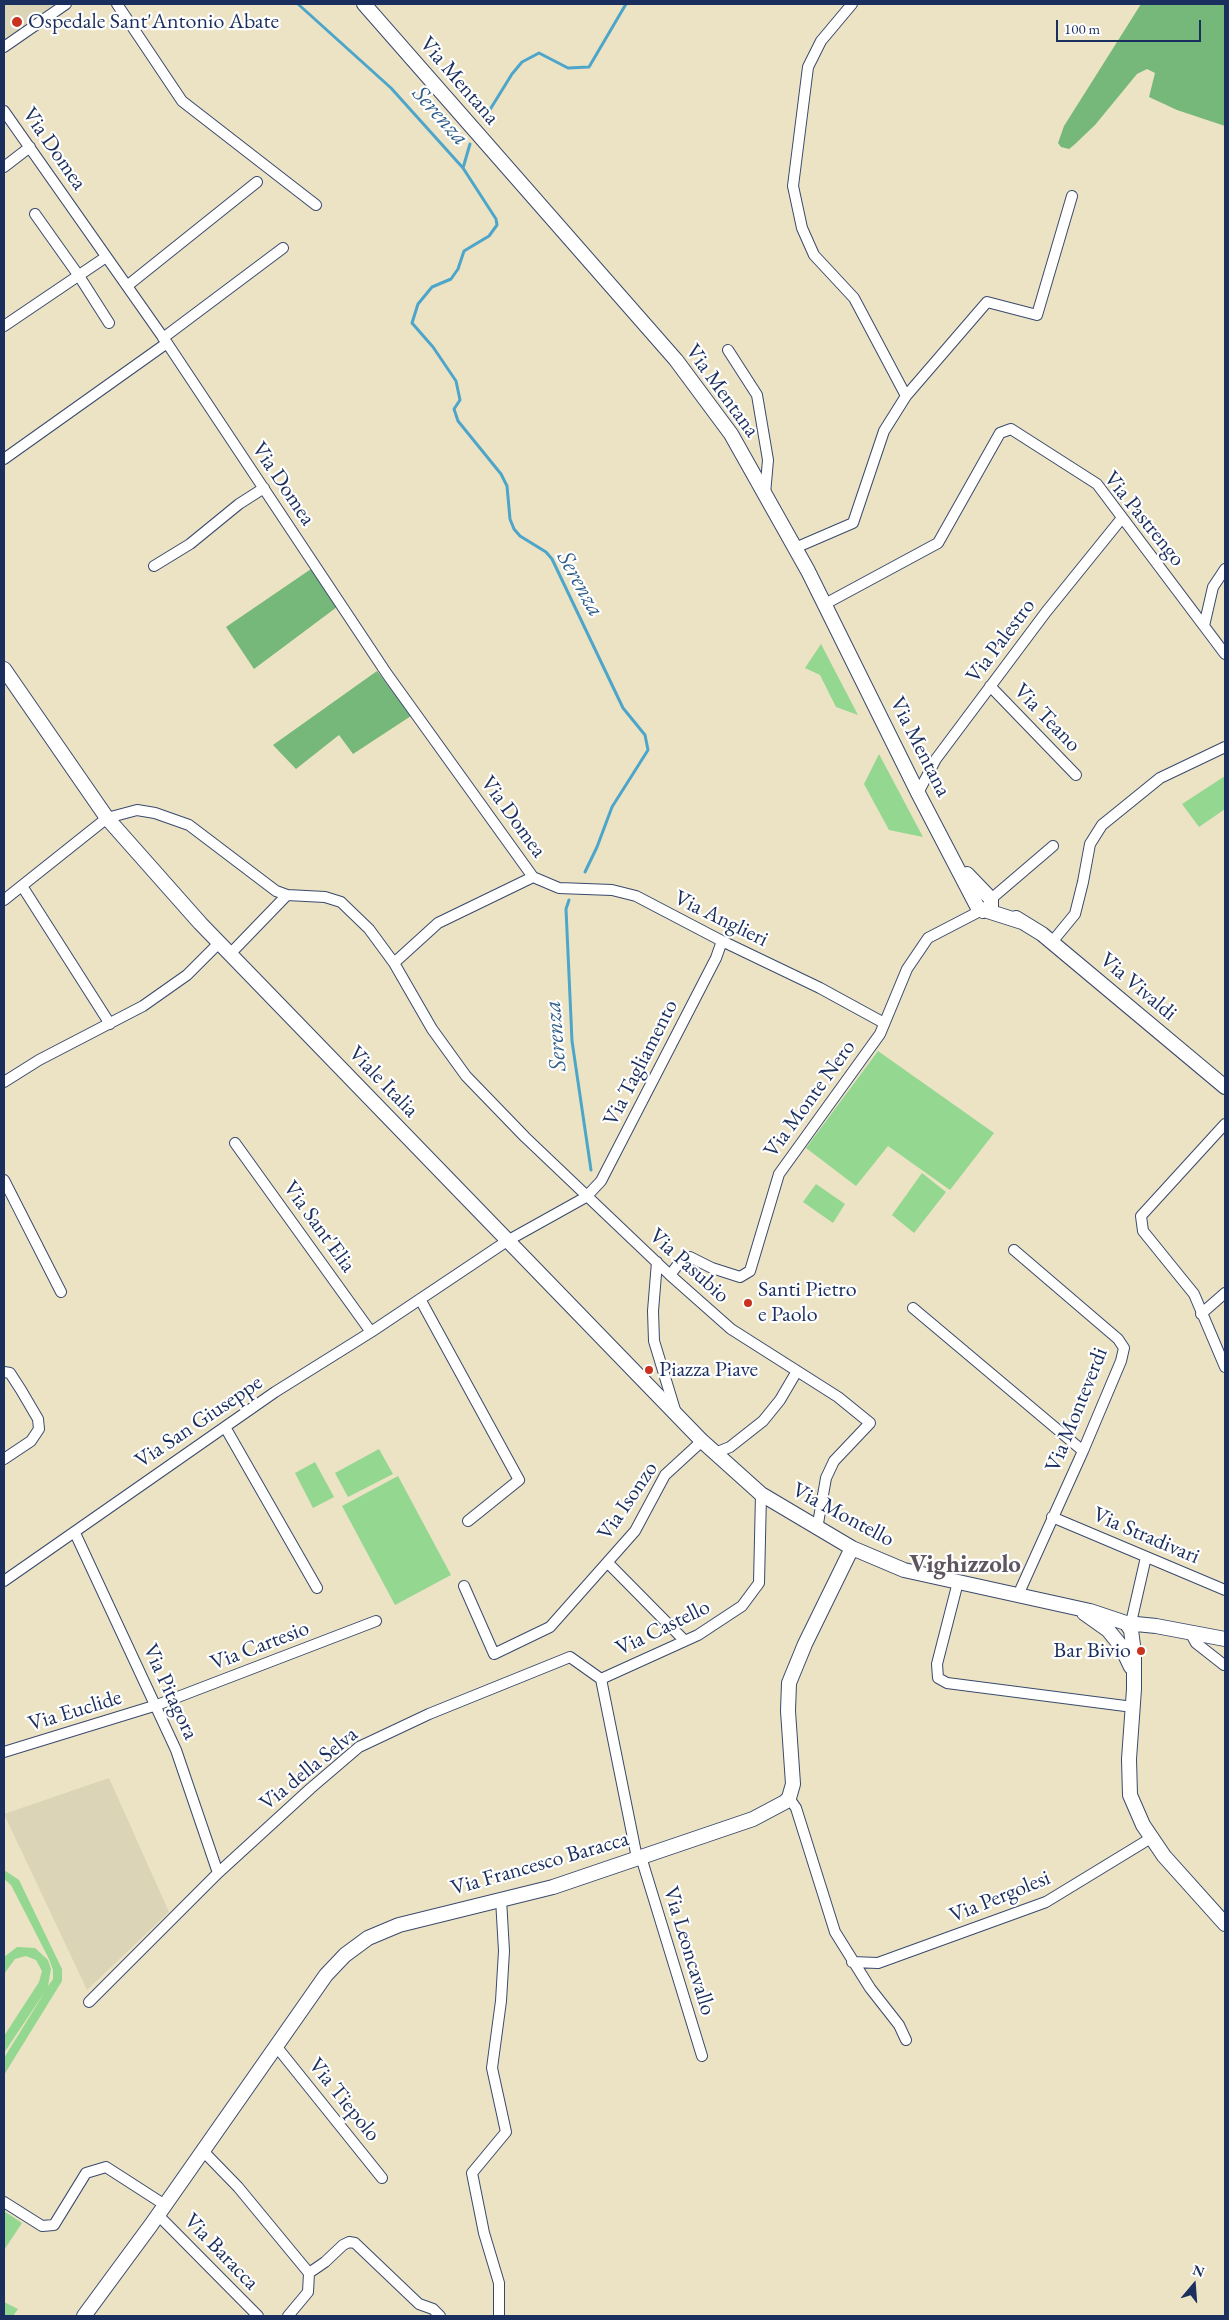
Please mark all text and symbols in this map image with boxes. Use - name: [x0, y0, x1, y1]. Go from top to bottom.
- place label: Ospedale Sant'Antonio Abate: [28, 9, 279, 35]
- scale bar: [1059, 10, 1204, 42]
- marker: Ospedale Sant'Antonio Abate: [10, 15, 24, 29]
- text: 100 m: [1064, 19, 1100, 38]
- street label: Via Mentana: [413, 31, 505, 131]
- water label: Serenza: [406, 80, 474, 152]
- street label: Via Domea: [16, 103, 92, 195]
- street label: Via Mentana: [679, 339, 765, 443]
- street label: Via Domea: [246, 437, 320, 531]
- street label: Via Pastrengo: [1098, 466, 1190, 572]
- water label: Serenza: [550, 546, 610, 622]
- street label: Via Palestro: [961, 594, 1041, 688]
- street label: Via Teano: [1008, 678, 1086, 758]
- street label: Via Mentana: [884, 693, 956, 801]
- street label: Via Domea: [474, 771, 552, 863]
- street label: Via Anglieri: [670, 885, 772, 953]
- street label: Via Vivaldi: [1094, 947, 1182, 1027]
- street label: Via Tagliamento: [598, 995, 684, 1131]
- water label: Serenza: [539, 999, 573, 1073]
- street label: Via Monte Nero: [758, 1035, 862, 1163]
- street label: Viale Italia: [342, 1041, 424, 1123]
- street label: Via Sant'Elia: [277, 1176, 361, 1278]
- street label: Via Pasubio: [643, 1223, 735, 1309]
- place label: Santi Pietro e Paolo: [758, 1277, 857, 1328]
- marker: Santi Pietro e Paolo: [742, 1297, 754, 1309]
- street label: Via Monteverdi: [1040, 1344, 1114, 1476]
- place label: Piazza Piave: [659, 1357, 758, 1383]
- marker: Piazza Piave: [643, 1364, 655, 1376]
- street label: Via San Giuseppe: [130, 1370, 268, 1474]
- street label: Via Isonzo: [592, 1457, 664, 1545]
- street label: Via Montello: [787, 1477, 899, 1553]
- street label: Via Stradivari: [1089, 1502, 1203, 1570]
- district label: Vighizzolo: [909, 1550, 1021, 1580]
- street label: Via Castello: [612, 1594, 714, 1662]
- street label: Via Cartesio: [207, 1615, 313, 1677]
- place label: Bar Bivio: [1053, 1638, 1131, 1664]
- street label: Via Pitagora: [136, 1640, 204, 1744]
- marker: Bar Bivio: [1135, 1645, 1147, 1657]
- street label: Via Euclide: [25, 1684, 125, 1738]
- street label: Via della Selva: [255, 1721, 363, 1817]
- street label: Via Francesco Baracca: [448, 1826, 632, 1902]
- street label: Via Pergolesi: [946, 1865, 1054, 1929]
- street label: Via Leoncavallo: [657, 1883, 721, 2019]
- street label: Via Tiepolo: [302, 2053, 386, 2147]
- street label: Via Baracca: [178, 2208, 264, 2296]
- north arrow: [1169, 2260, 1219, 2310]
- text: N: [1190, 2260, 1207, 2281]

